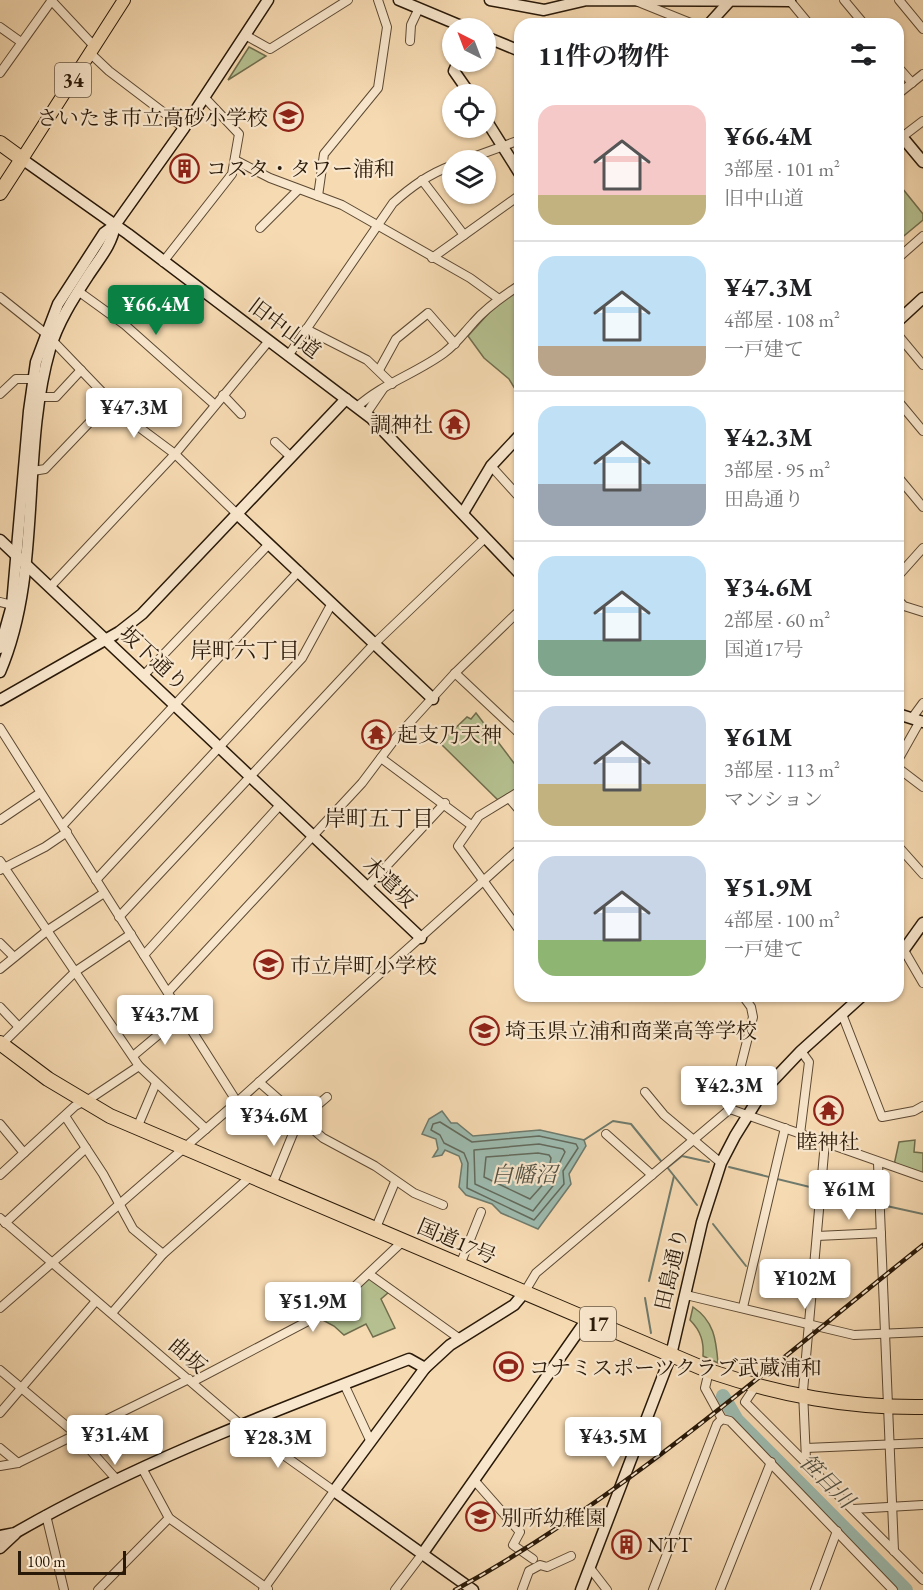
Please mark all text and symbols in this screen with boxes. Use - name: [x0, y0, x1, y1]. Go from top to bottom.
- north arrow: [442, 18, 496, 72]
- map controls: [442, 18, 496, 204]
- icon: filters: [847, 38, 880, 71]
- text: 11件の物件: [538, 39, 670, 73]
- road number: 34: [55, 63, 91, 97]
- button: locate: [442, 84, 496, 138]
- school or university icon: さいたま市立高砂小学校: [273, 101, 305, 133]
- place label: さいたま市立高砂小学校: [37, 104, 268, 131]
- text: ¥66.4M: [724, 119, 813, 153]
- icon: home: [586, 129, 658, 201]
- button: layers: [442, 150, 496, 204]
- building icon: コスタ・タワー浦和: [169, 152, 201, 184]
- place label: コスタ・タワー浦和: [206, 155, 395, 182]
- text: 3部屋 · 101 m²: [724, 156, 840, 182]
- text: 旧中山道: [724, 185, 804, 211]
- text: ¥47.3M: [724, 270, 813, 304]
- icon: home: [586, 280, 658, 352]
- pin: ¥66.4M: [107, 285, 205, 336]
- text: ¥66.4M: [122, 291, 190, 317]
- street label: 旧中山道: [243, 292, 327, 364]
- text: 4部屋 · 108 m²: [724, 307, 840, 333]
- text: 一戸建て: [724, 336, 804, 362]
- pin: ¥47.3M: [85, 388, 183, 439]
- text: ¥47.3M: [100, 394, 168, 420]
- temple icon: 調神社: [438, 408, 470, 440]
- place label: 調神社: [370, 411, 433, 438]
- text: ¥42.3M: [724, 420, 813, 454]
- icon: home: [586, 430, 658, 502]
- text: 3部屋 · 95 m²: [724, 457, 830, 483]
- text: 田島通り: [724, 486, 804, 512]
- text: ¥34.6M: [724, 570, 813, 604]
- icon: home: [586, 580, 658, 652]
- text: 2部屋 · 60 m²: [724, 607, 830, 633]
- street label: 坂下通り: [114, 619, 194, 697]
- district label: 岸町六丁目: [190, 636, 300, 665]
- text: 国道17号: [724, 636, 803, 662]
- temple icon: 起支乃天神: [360, 718, 392, 750]
- text: ¥61M: [724, 720, 792, 754]
- place label: 起支乃天神: [397, 721, 502, 748]
- icon: home: [586, 730, 658, 802]
- text: 3部屋 · 113 m²: [724, 757, 840, 783]
- text: マンション: [724, 786, 823, 812]
- district label: 岸町五丁目: [324, 804, 434, 833]
- street label: 木遣坂: [358, 851, 422, 913]
- text: ¥51.9M: [724, 870, 813, 904]
- icon: home: [586, 880, 658, 952]
- text: 4部屋 · 100 m²: [724, 907, 840, 933]
- text: 一戸建て: [724, 936, 804, 962]
- school or university icon: 市立岸町小学校: [253, 949, 285, 981]
- place label: 市立岸町小学校: [290, 952, 437, 979]
- pin: ¥43.7M: [116, 995, 214, 1046]
- text: ¥43.7M: [131, 1001, 199, 1027]
- school or university icon: 埼玉県立浦和商業高等学校: [468, 1014, 500, 1046]
- place label: 埼玉県立浦和商業高等学校: [505, 1017, 757, 1044]
- pin: ¥42.3M: [680, 1066, 778, 1117]
- text: ¥42.3M: [695, 1072, 763, 1098]
- temple icon: 睦神社: [812, 1094, 844, 1126]
- pin: ¥34.6M: [225, 1096, 323, 1147]
- text: ¥34.6M: [240, 1102, 308, 1128]
- place label: 睦神社: [797, 1128, 860, 1155]
- water label: 白幡沼: [491, 1160, 561, 1189]
- pin: ¥61M: [813, 1170, 885, 1221]
- text: ¥61M: [823, 1176, 875, 1202]
- street label: 国道17号: [413, 1212, 501, 1270]
- street label: 田島通り: [648, 1225, 694, 1313]
- pin: ¥102M: [763, 1259, 847, 1310]
- text: ¥102M: [773, 1265, 837, 1291]
- pin: ¥51.9M: [264, 1282, 362, 1333]
- text: ¥51.9M: [279, 1288, 347, 1314]
- road number: 17: [580, 1307, 616, 1341]
- street label: 曲坂: [163, 1331, 213, 1379]
- sports icon: コナミスポーツクラブ武蔵浦和: [492, 1351, 524, 1383]
- place label: コナミスポーツクラブ武蔵浦和: [529, 1354, 822, 1381]
- pin: ¥31.4M: [66, 1415, 164, 1466]
- pin: ¥43.5M: [564, 1417, 662, 1468]
- pin: ¥28.3M: [229, 1418, 327, 1469]
- text: ¥31.4M: [81, 1421, 149, 1447]
- text: ¥43.5M: [579, 1423, 647, 1449]
- text: ¥28.3M: [244, 1424, 312, 1450]
- water label: 笹目川: [793, 1447, 862, 1516]
- school or university icon: 別所幼稚園: [464, 1501, 496, 1533]
- place label: 別所幼稚園: [501, 1504, 606, 1531]
- building icon: NTT: [610, 1528, 642, 1560]
- place label: NTT: [647, 1531, 693, 1558]
- scale bar: [18, 1548, 126, 1576]
- text: 100 m: [27, 1551, 66, 1572]

